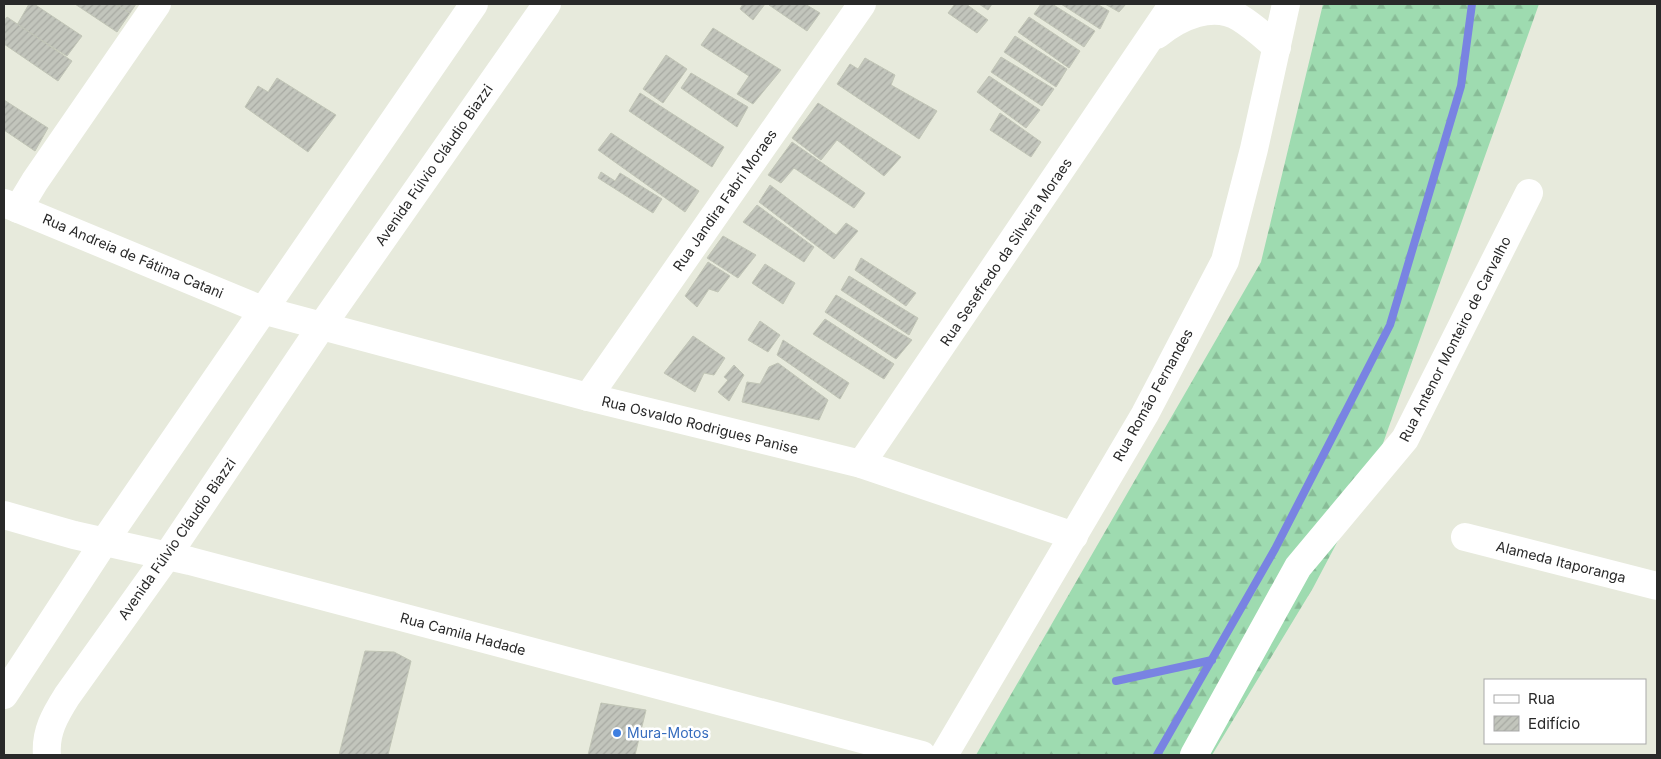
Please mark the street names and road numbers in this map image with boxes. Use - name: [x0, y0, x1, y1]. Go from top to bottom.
- street label: Avenida Fúlvio Cláudio Biazzi: [371, 81, 496, 249]
- street label: Rua Jandira Fabri Moraes: [669, 126, 780, 274]
- street label: Rua Sesefredo da Silveira Moraes: [936, 154, 1075, 349]
- street label: Rua Andreia de Fátima Catani: [40, 210, 226, 301]
- street label: Rua Antenor Monteiro de Carvalho: [1395, 233, 1514, 444]
- street label: Rua Romão Fernandes: [1109, 326, 1196, 464]
- street label: Rua Osvaldo Rodrigues Panise: [600, 392, 800, 457]
- street label: Avenida Fúlvio Cláudio Biazzi: [114, 455, 239, 623]
- street label: Alameda Itaporanga: [1495, 537, 1628, 586]
- street label: Rua Camila Hadade: [398, 609, 528, 658]

